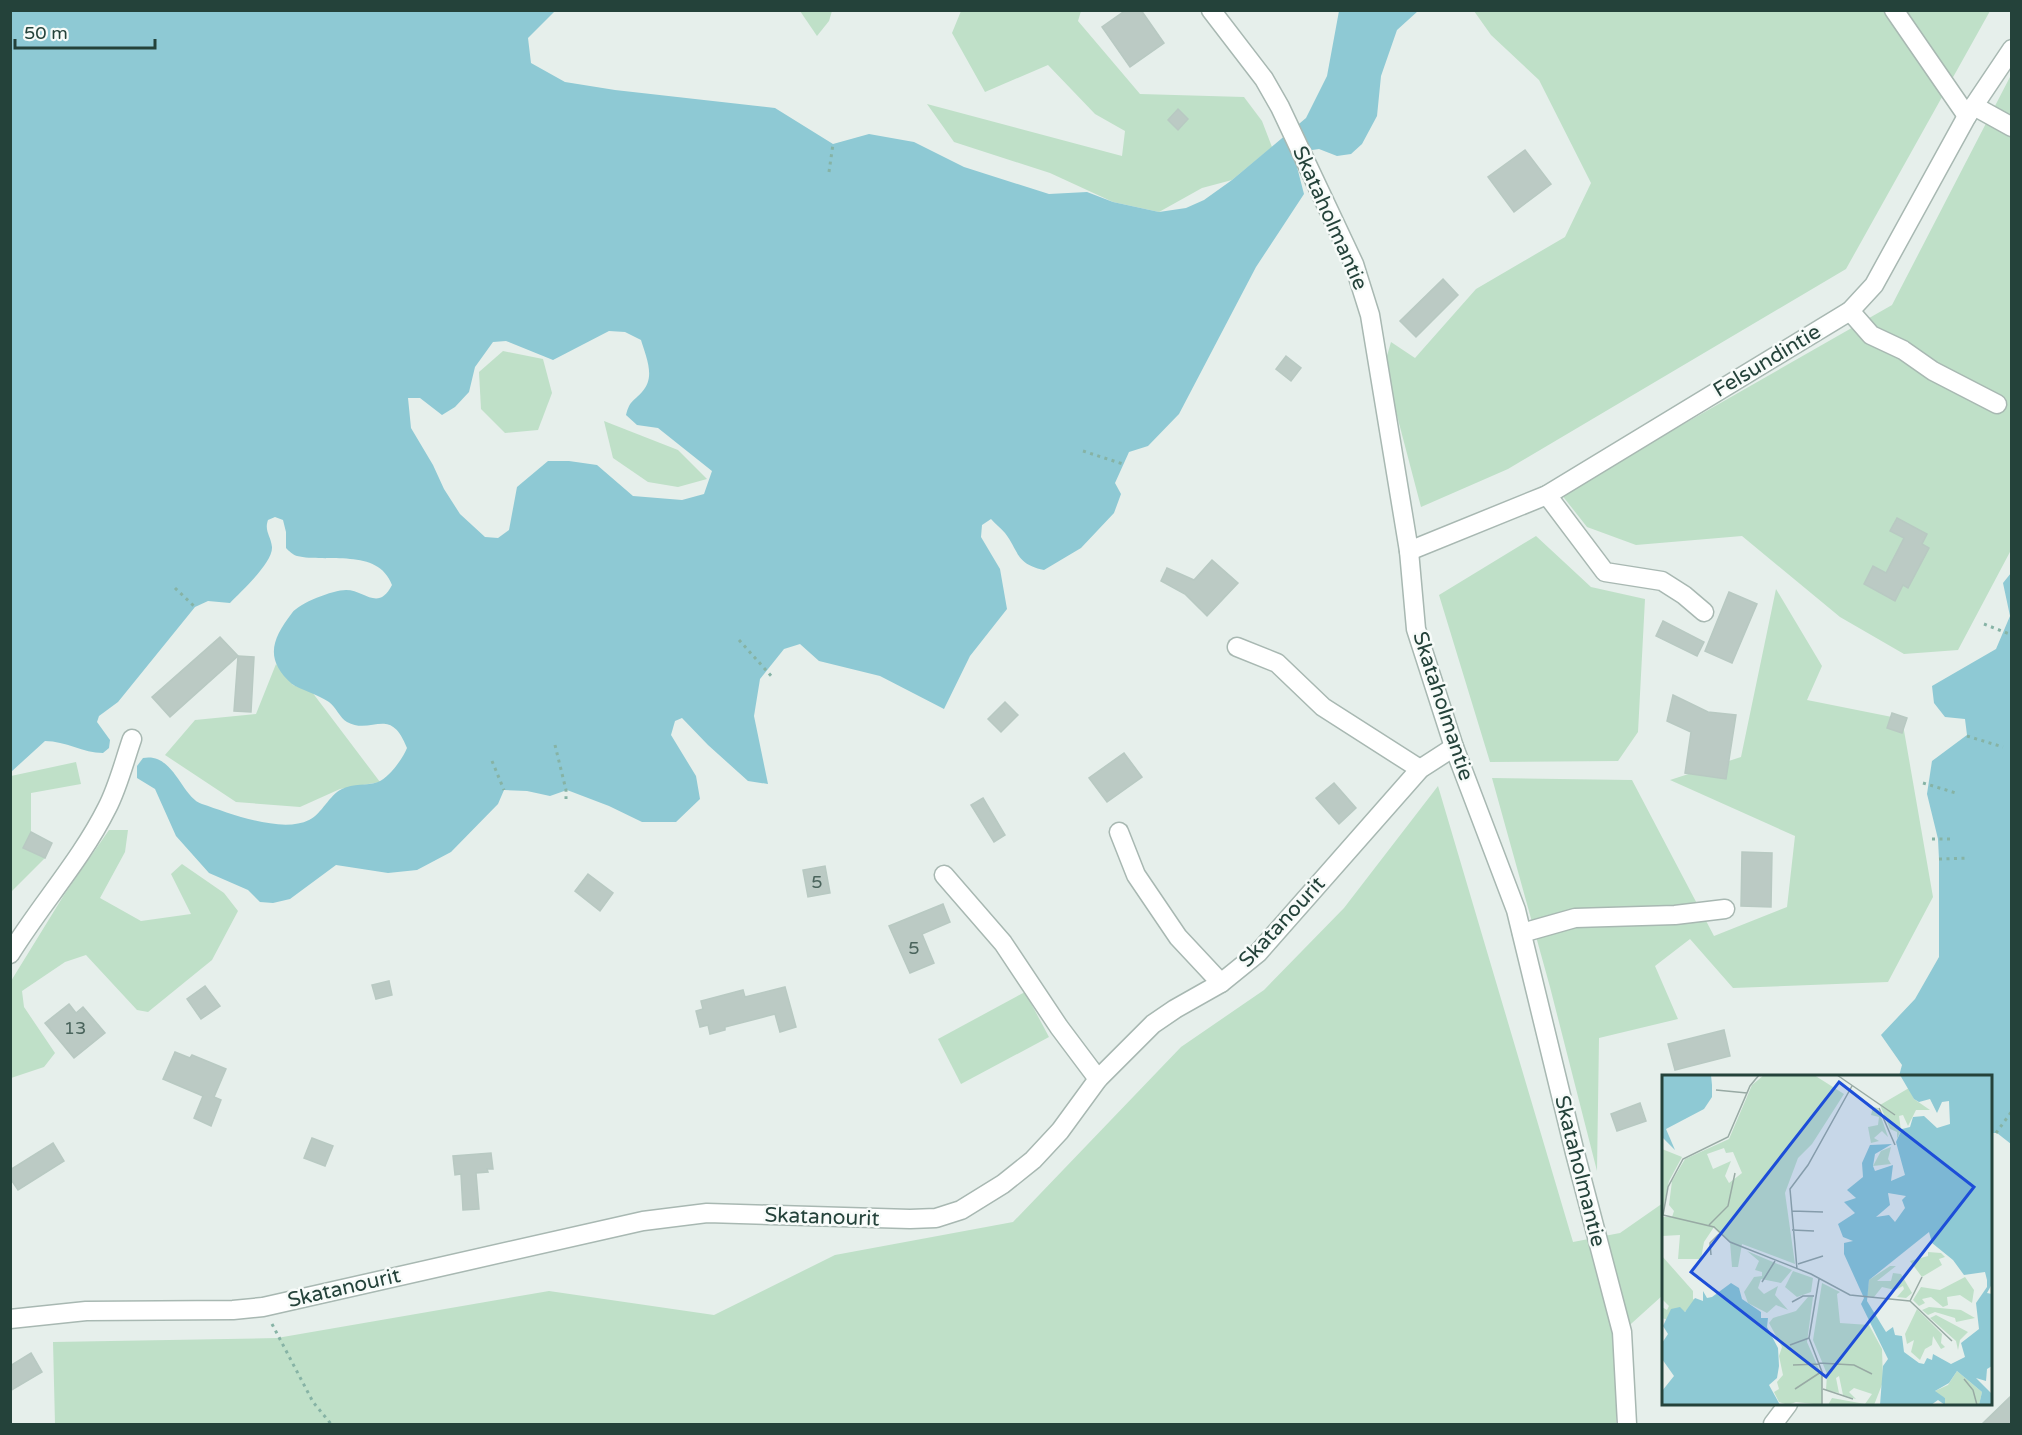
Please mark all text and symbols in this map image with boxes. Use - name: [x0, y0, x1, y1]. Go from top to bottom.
- scale bar: [15, 12, 154, 50]
- text: 50 m: [24, 22, 68, 44]
- street label: Skataholmantie: [1287, 142, 1373, 294]
- street label: Felsundintie: [1709, 319, 1825, 403]
- street label: Skataholmantie: [1407, 628, 1479, 784]
- house number: 5: [811, 871, 823, 893]
- street label: Skatanourit: [1234, 871, 1330, 973]
- house number: 5: [908, 937, 920, 959]
- house number: 13: [64, 1017, 86, 1039]
- inset map: [1662, 1075, 1992, 1405]
- street label: Skataholmantie: [1549, 1093, 1611, 1249]
- street label: Skatanourit: [764, 1203, 880, 1231]
- street label: Skatanourit: [285, 1263, 403, 1313]

